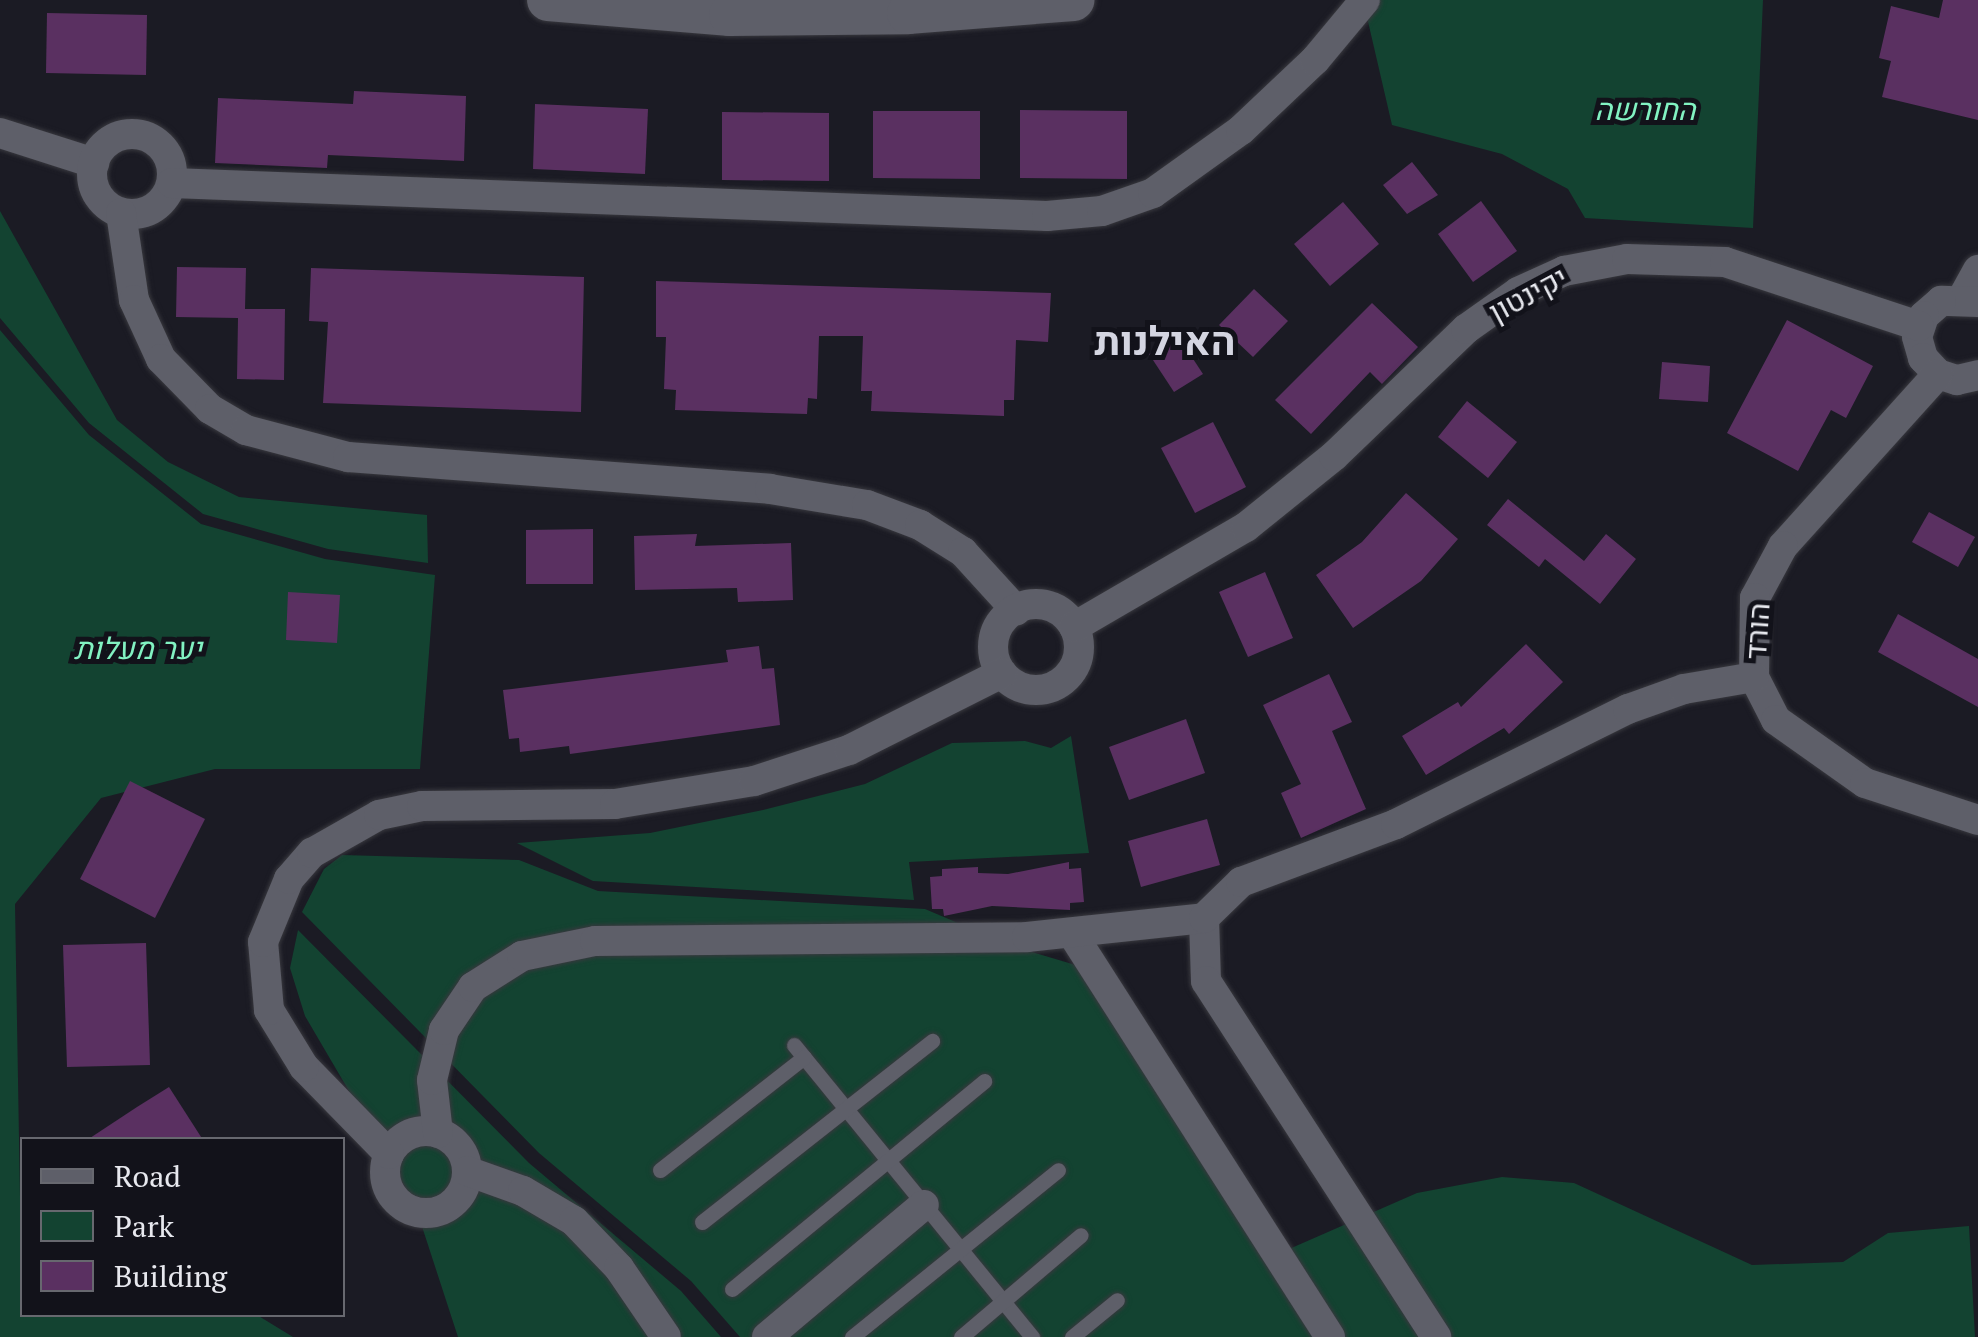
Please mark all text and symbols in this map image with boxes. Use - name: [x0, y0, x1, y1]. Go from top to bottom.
- park label: החורשה: [1595, 91, 1695, 127]
- street label: יקינטון: [1483, 258, 1573, 330]
- district label: האילנות: [1094, 316, 1236, 364]
- street label: הורד: [1737, 601, 1777, 661]
- park label: יער מעלות: [74, 630, 202, 666]
- legend: [20, 1137, 345, 1317]
- text: Road: [114, 1156, 181, 1196]
- text: Park: [114, 1206, 174, 1246]
- text: Building: [114, 1256, 227, 1296]

